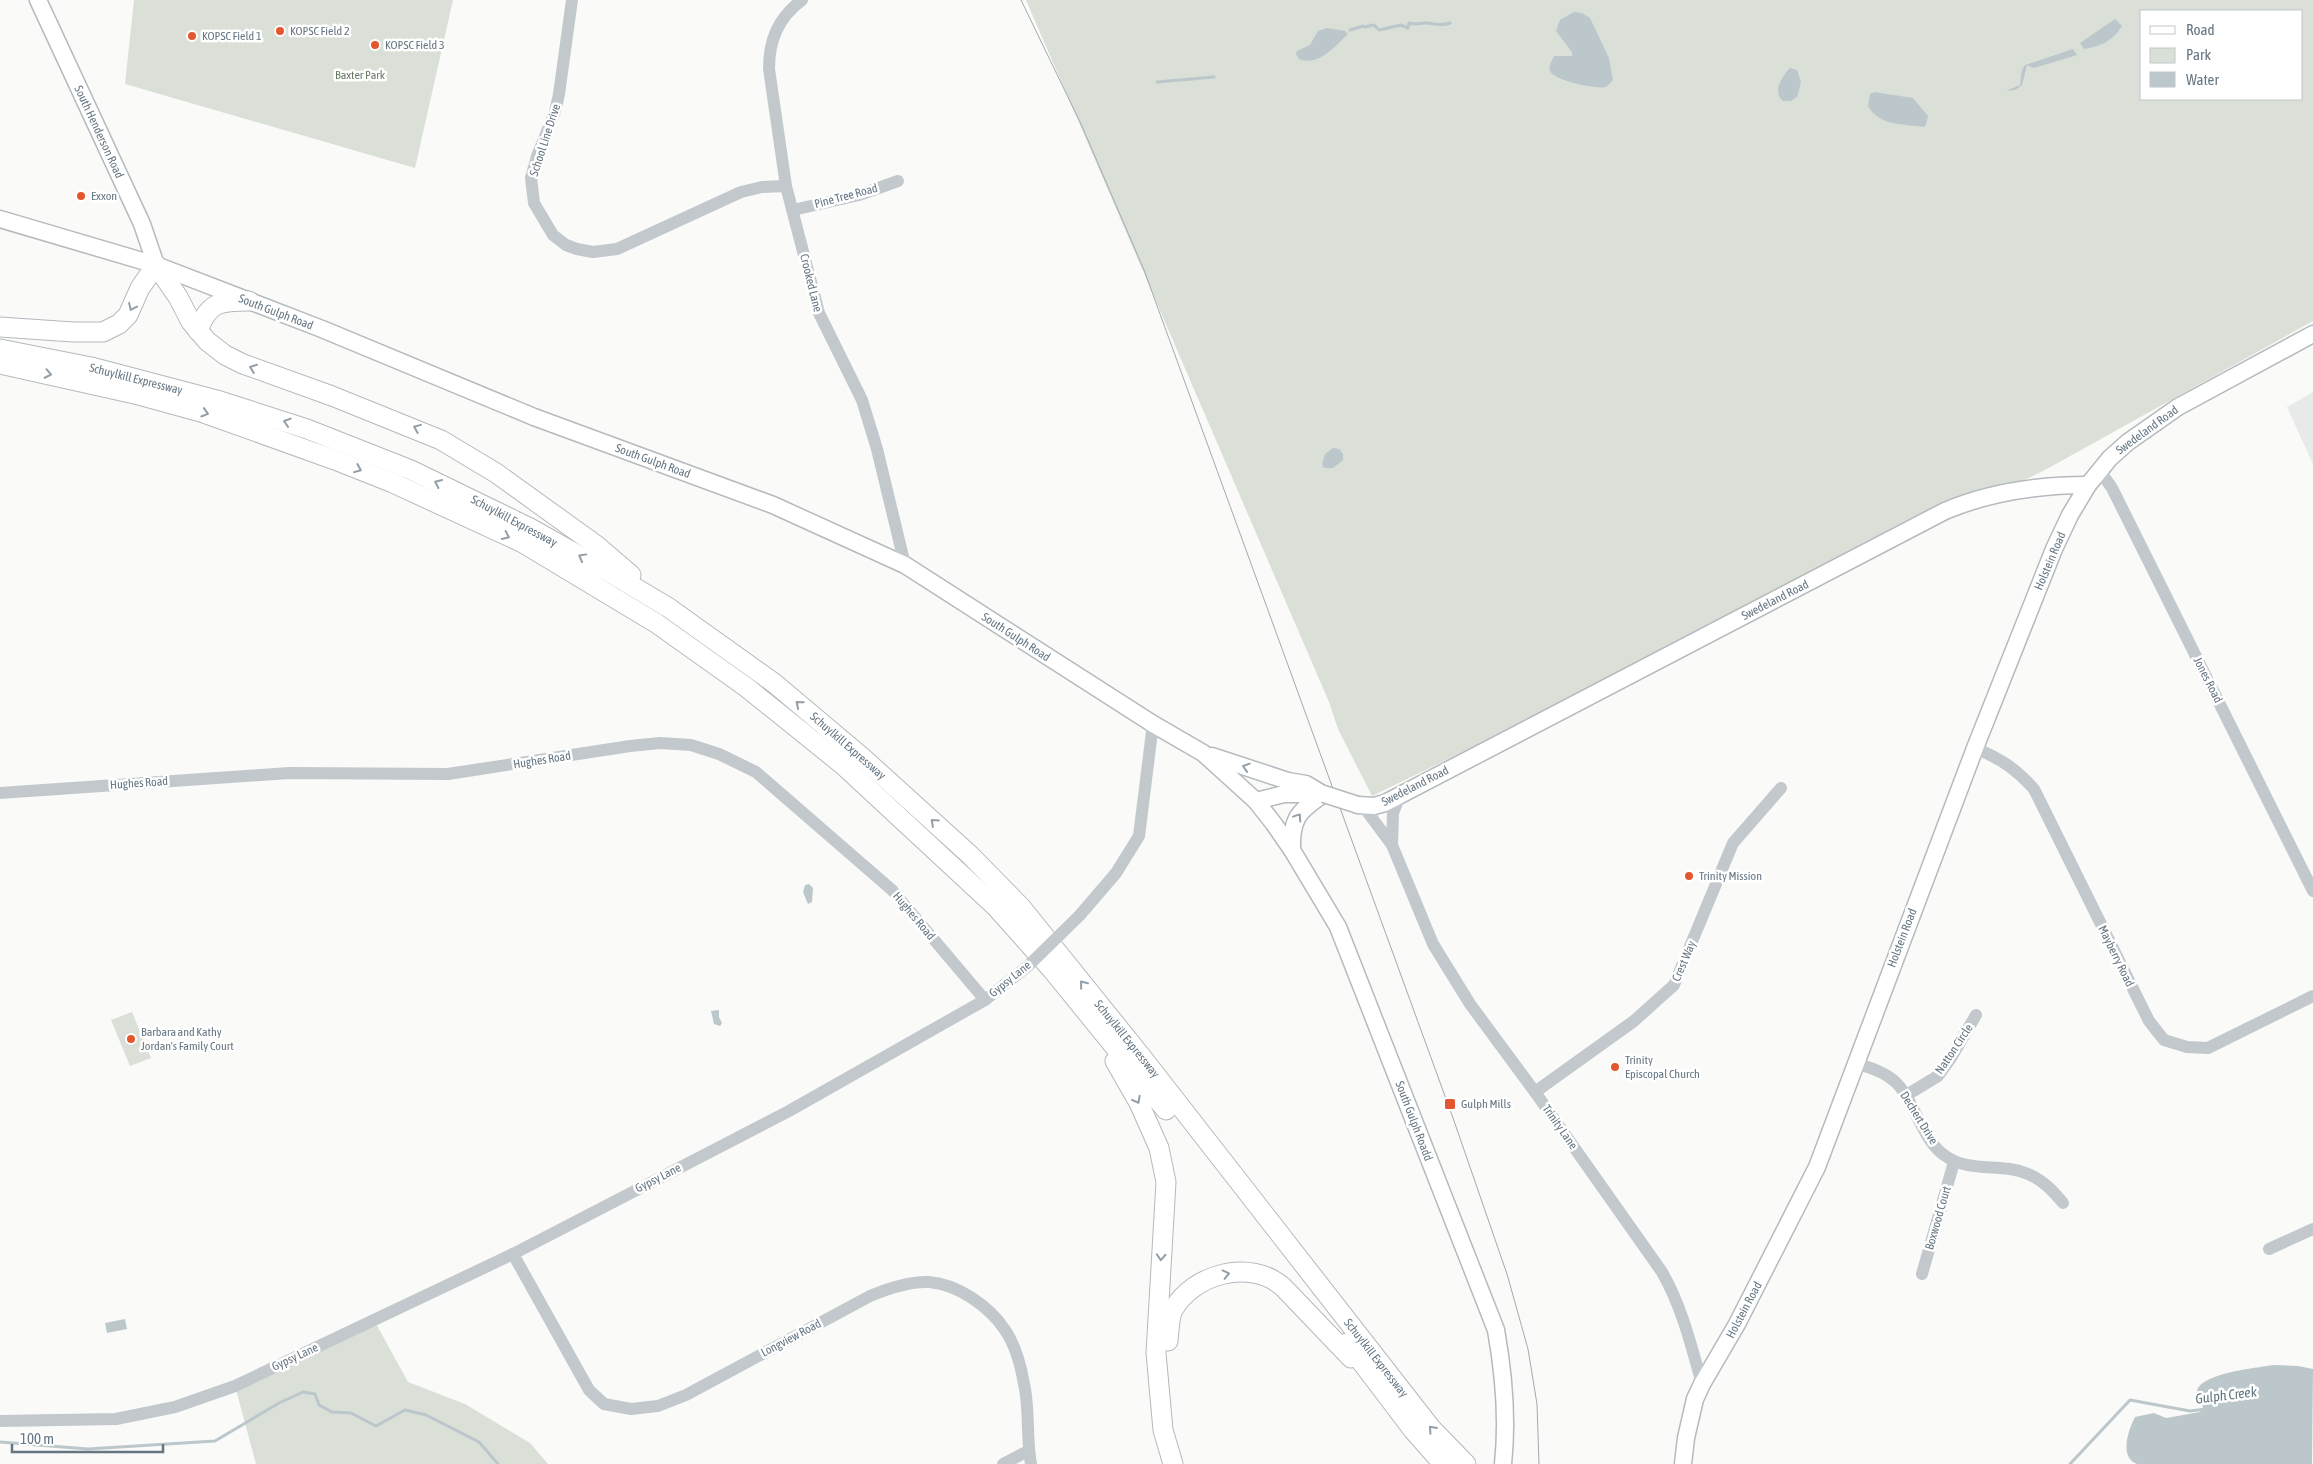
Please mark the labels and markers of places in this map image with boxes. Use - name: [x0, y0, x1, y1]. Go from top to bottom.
- place label: KOPSC Field 2: [290, 24, 350, 38]
- marker: KOPSC Field 2: [274, 25, 286, 37]
- place label: KOPSC Field 1: [202, 29, 262, 43]
- marker: KOPSC Field 1: [186, 30, 198, 42]
- place label: KOPSC Field 3: [385, 38, 445, 52]
- marker: KOPSC Field 3: [369, 39, 381, 51]
- place label: Exxon: [91, 189, 117, 203]
- marker: Exxon: [75, 190, 87, 202]
- place label: Trinity Mission: [1699, 869, 1762, 883]
- marker: Trinity Mission: [1683, 870, 1695, 882]
- place label: Barbara and Kathy Jordan's Family Court: [141, 1025, 234, 1053]
- marker: Barbara and Kathy Jordan's Family Court: [125, 1033, 137, 1045]
- place label: Trinity Episcopal Church: [1625, 1053, 1700, 1081]
- marker: Trinity Episcopal Church: [1609, 1061, 1621, 1073]
- marker: Gulph Mills: [1443, 1097, 1457, 1111]
- place label: Gulph Mills: [1461, 1097, 1511, 1111]

